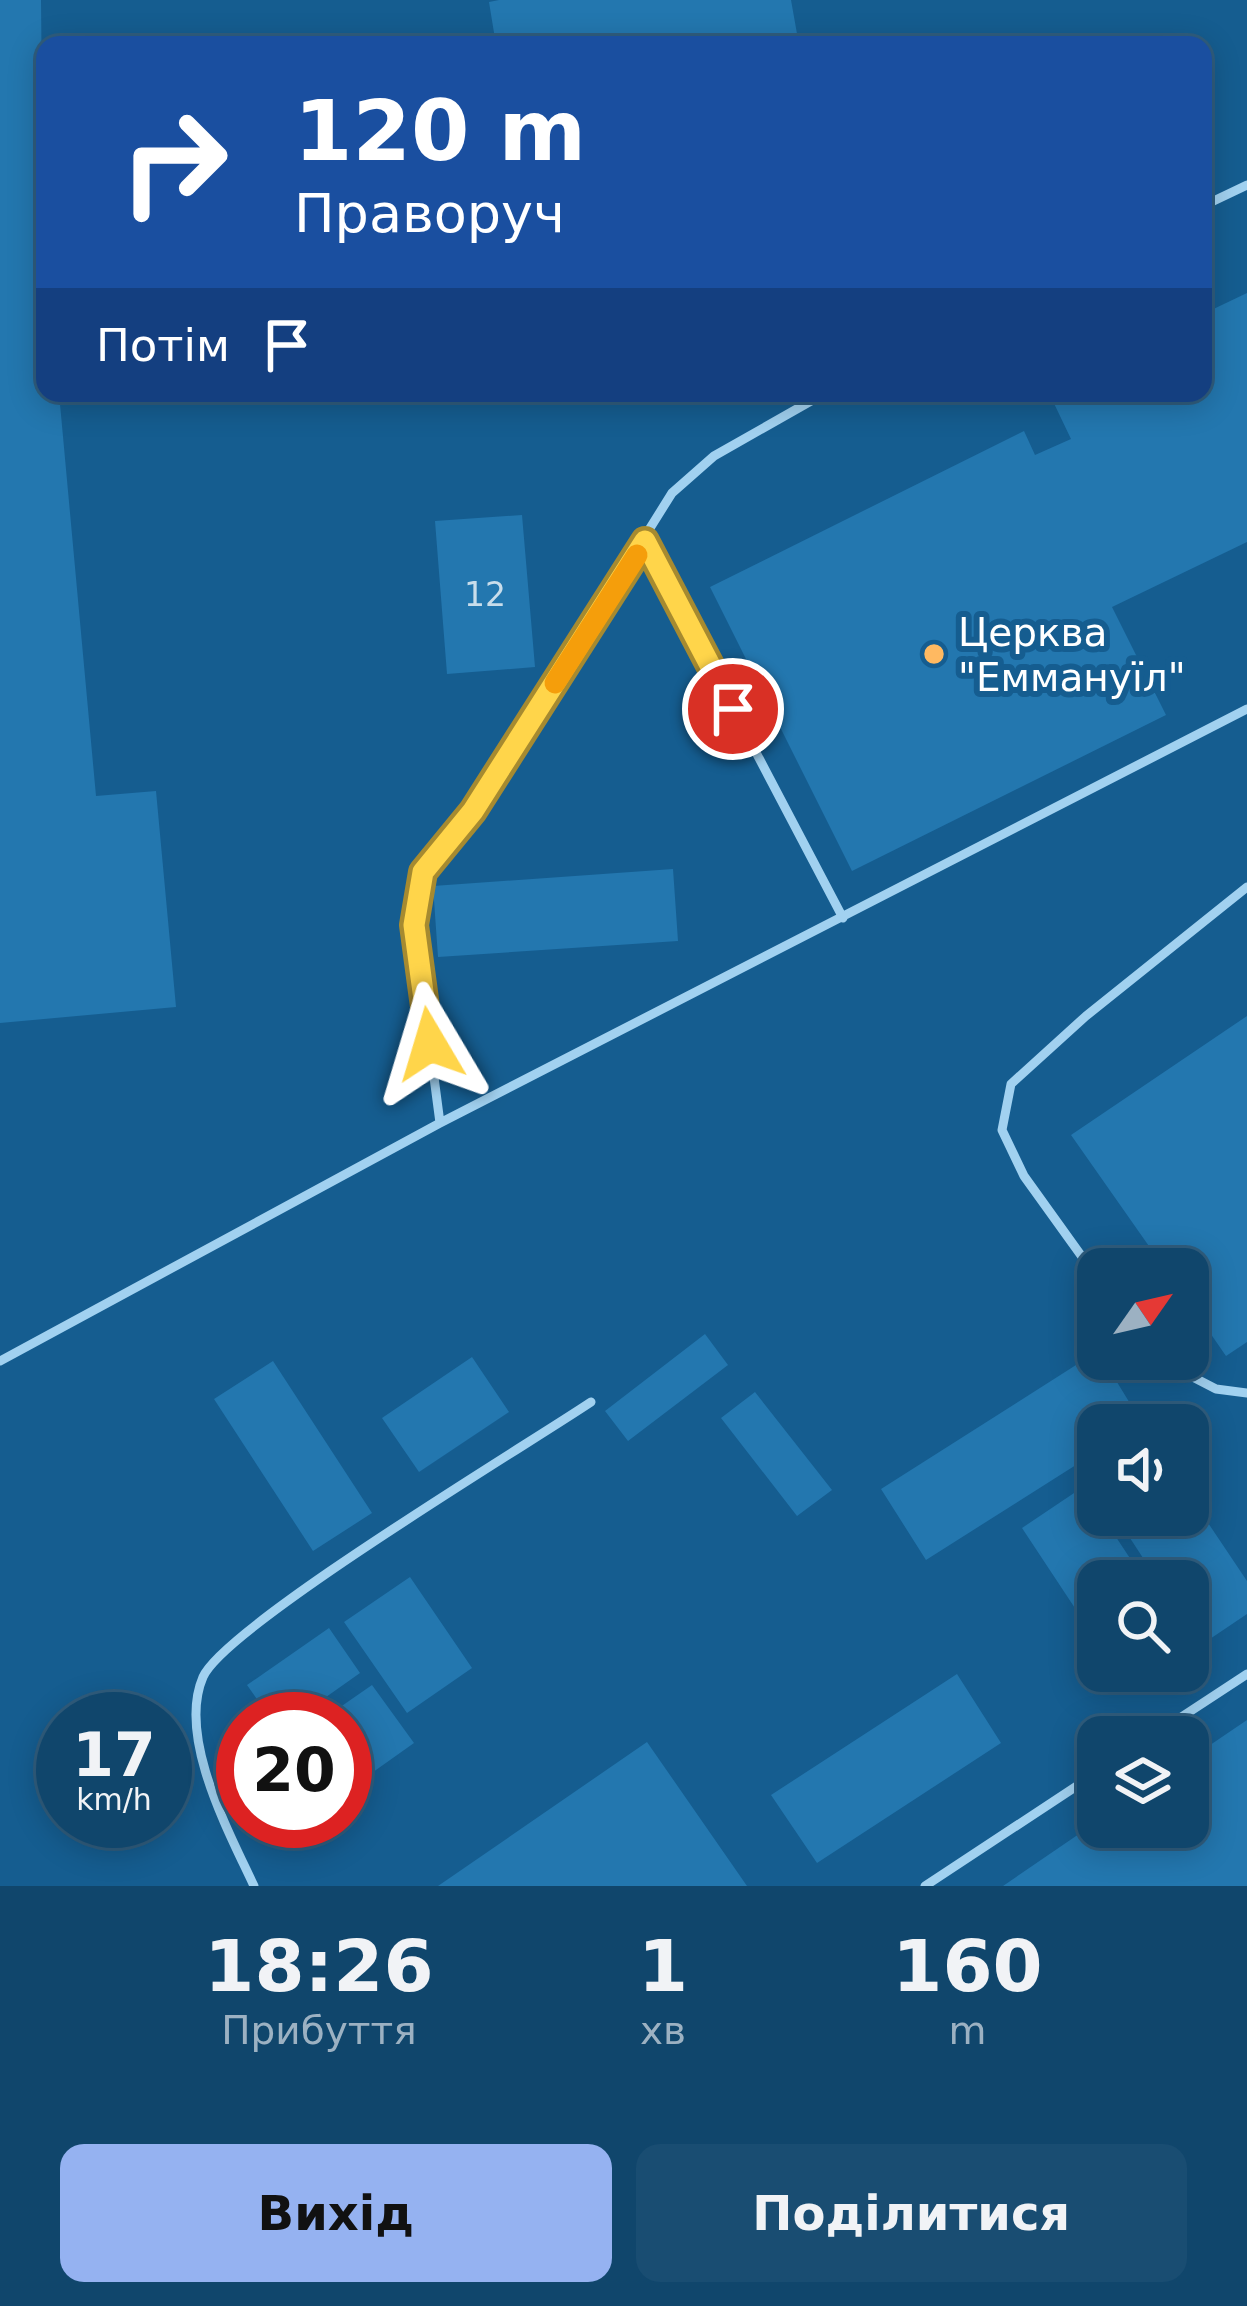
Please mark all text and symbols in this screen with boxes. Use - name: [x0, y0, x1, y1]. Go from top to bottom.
- text: 120 m: [294, 82, 586, 180]
- icon: right: [96, 84, 252, 240]
- text: Праворуч: [294, 182, 565, 245]
- icon: arrive: [254, 312, 320, 378]
- text: Потім: [96, 319, 230, 372]
- house number: 12: [464, 575, 506, 614]
- place label: Церква "Еммануїл": [958, 610, 1186, 700]
- marker: Церква "Еммануїл": [921, 641, 947, 667]
- pin: [682, 658, 784, 760]
- icon: arrive: [700, 676, 766, 742]
- position arrow: [367, 981, 493, 1107]
- north arrow: [1077, 1248, 1209, 1380]
- map controls: [1077, 1248, 1209, 1848]
- button: sound: [1077, 1404, 1209, 1536]
- button: search: [1077, 1560, 1209, 1692]
- speed limit sign: 20: [216, 1692, 372, 1848]
- button: layers: [1077, 1716, 1209, 1848]
- text: 17: [72, 1720, 156, 1790]
- text: km/h: [76, 1782, 152, 1817]
- text: 18:26: [204, 1924, 434, 2008]
- text: 1: [638, 1924, 688, 2008]
- text: 160: [892, 1924, 1043, 2008]
- text: Прибуття: [221, 2008, 417, 2053]
- text: хв: [640, 2008, 686, 2053]
- text: m: [948, 2008, 986, 2053]
- button: Вихід: [60, 2144, 612, 2282]
- button: Поділитися: [636, 2144, 1187, 2282]

